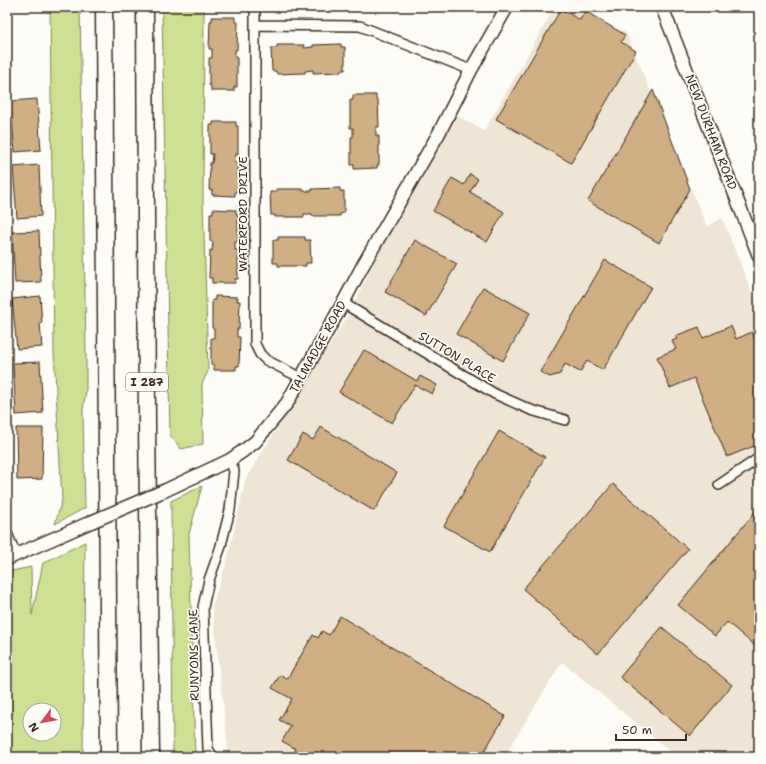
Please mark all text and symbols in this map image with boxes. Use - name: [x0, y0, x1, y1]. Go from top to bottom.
- street label: NEW DURHAM ROAD: [682, 72, 740, 192]
- street label: WATERFORD DRIVE: [235, 156, 251, 272]
- street label: TALMADGE ROAD: [286, 298, 350, 396]
- street label: SUTTON PLACE: [416, 328, 498, 386]
- road number: I 287: [126, 373, 168, 391]
- street label: RUNYONS LANE: [185, 609, 203, 701]
- north arrow: [22, 702, 62, 742]
- scale bar: [616, 716, 686, 742]
- text: N: [25, 719, 43, 735]
- text: 50 m: [622, 722, 652, 738]

